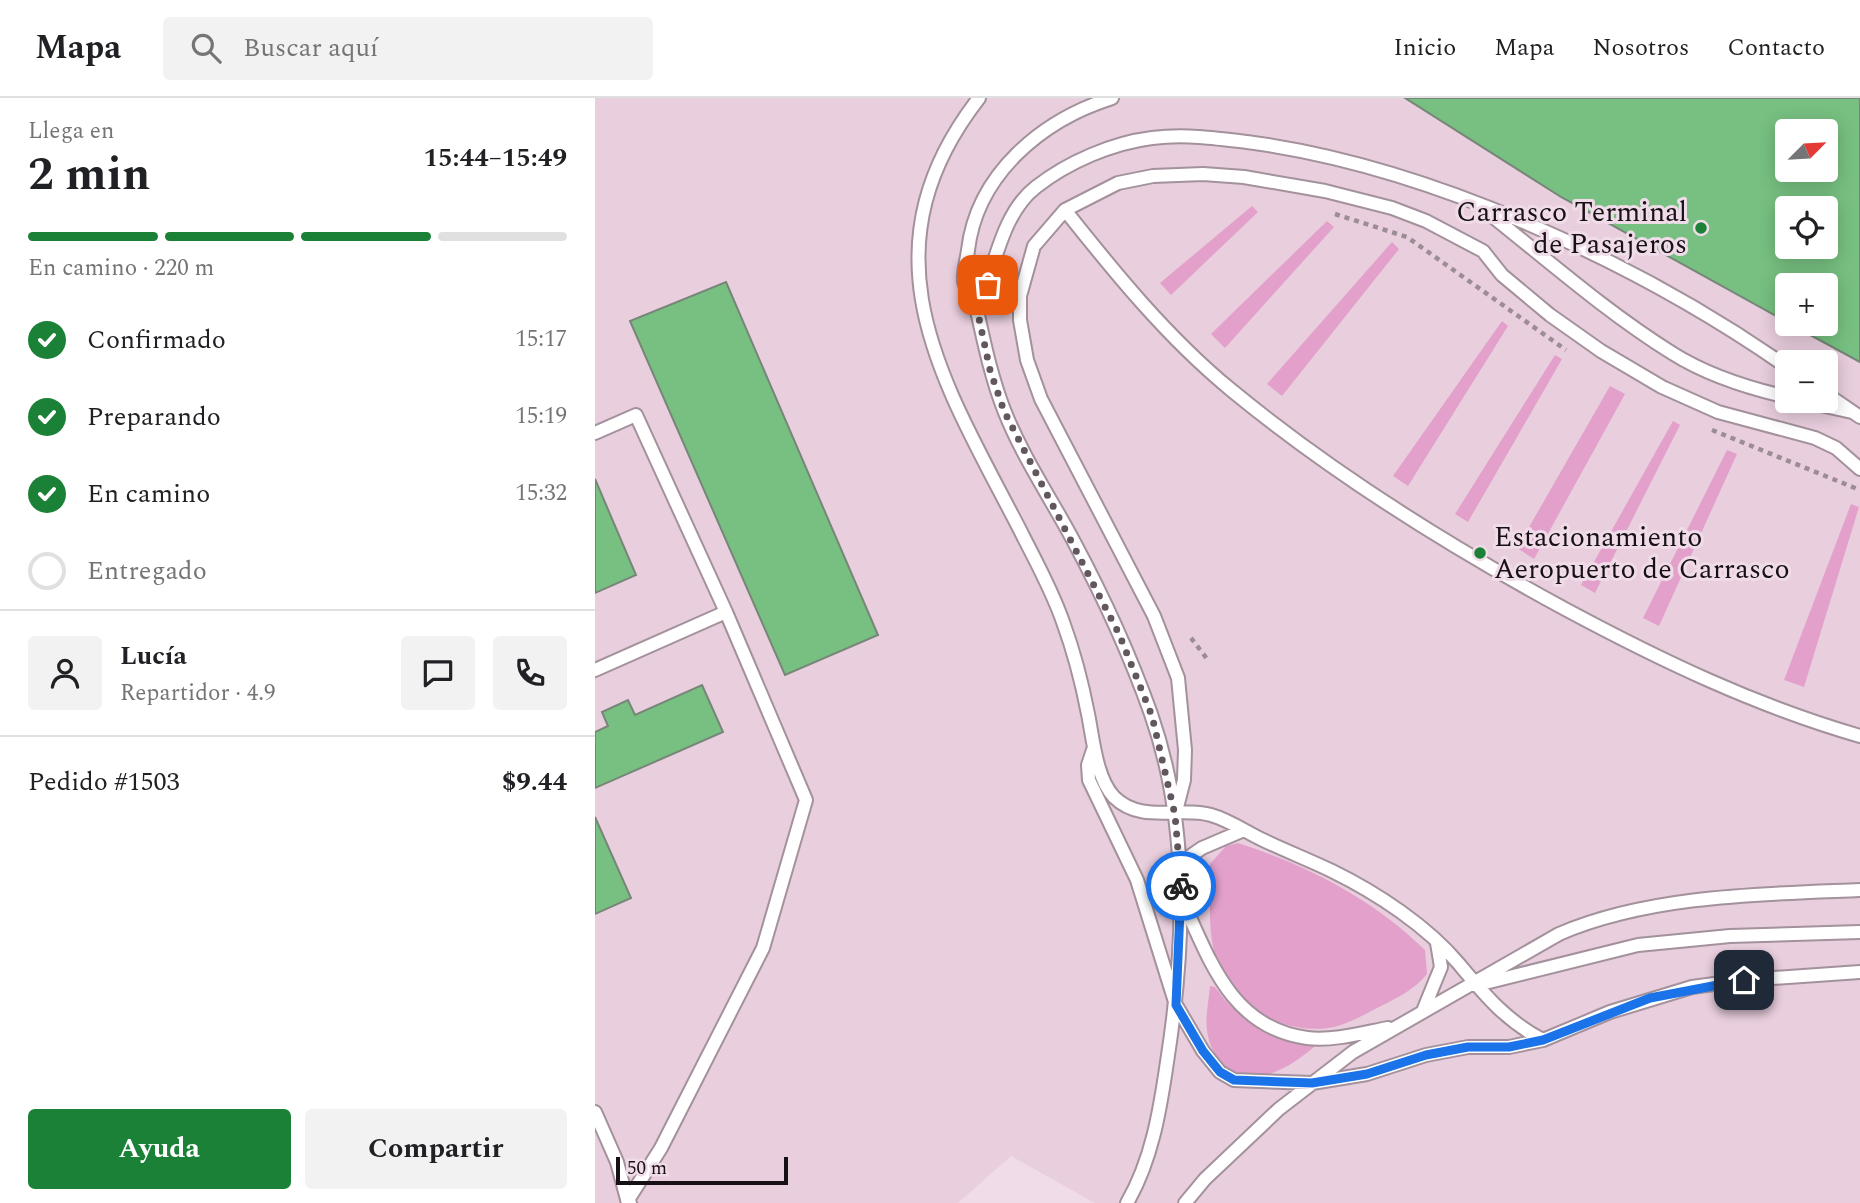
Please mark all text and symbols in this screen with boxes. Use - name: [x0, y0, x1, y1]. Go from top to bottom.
- search box: [163, 17, 653, 80]
- text: Mapa: [35, 23, 121, 73]
- text: Buscar aquí: [243, 28, 378, 68]
- icon: search: [187, 29, 225, 67]
- text: Inicio: [1393, 30, 1456, 66]
- text: Mapa: [1494, 30, 1554, 66]
- text: Nosotros: [1592, 30, 1689, 66]
- text: Contacto: [1727, 30, 1825, 66]
- text: Llega en: [28, 114, 114, 149]
- north arrow: [1775, 119, 1837, 182]
- map controls: [1775, 119, 1838, 413]
- text: 15:44–15:49: [423, 138, 567, 178]
- text: 2 min: [28, 140, 150, 210]
- place label: Carrasco Terminal de Pasajeros: [1456, 191, 1687, 266]
- button: locate: [1775, 196, 1838, 259]
- marker: Carrasco Terminal de Pasajeros: [1693, 220, 1709, 236]
- text: En camino · 220 m: [28, 251, 214, 286]
- pin: [958, 255, 1018, 315]
- icon: bag: [969, 266, 1007, 304]
- button: +: [1775, 273, 1838, 336]
- text: Confirmado: [87, 320, 226, 360]
- icon: check: [28, 321, 66, 359]
- text: 15:17: [515, 322, 567, 357]
- button: −: [1775, 350, 1838, 413]
- text: Preparando: [87, 397, 221, 437]
- icon: check: [28, 398, 66, 436]
- text: 15:19: [515, 399, 567, 434]
- text: En camino: [87, 474, 210, 514]
- icon: check: [28, 475, 66, 513]
- text: 15:32: [515, 476, 567, 511]
- place label: Estacionamiento Aeropuerto de Carrasco: [1494, 516, 1790, 591]
- marker: Estacionamiento Aeropuerto de Carrasco: [1472, 545, 1488, 561]
- text: Entregado: [87, 551, 207, 591]
- button: person: [28, 636, 102, 710]
- text: Lucía: [120, 636, 187, 676]
- button: chat: [401, 636, 475, 710]
- button: phone: [493, 636, 567, 710]
- text: Repartidor · 4.9: [120, 676, 276, 711]
- text: Pedido #1503: [28, 762, 179, 802]
- text: $9.44: [502, 762, 567, 802]
- courier: [1146, 851, 1216, 921]
- icon: bike: [1162, 867, 1200, 905]
- pin: [1714, 950, 1774, 1010]
- icon: home: [1725, 961, 1763, 999]
- button: Ayuda: [28, 1109, 291, 1189]
- button: Compartir: [305, 1109, 567, 1189]
- scale bar: [616, 1154, 787, 1186]
- text: 50 m: [627, 1154, 667, 1183]

